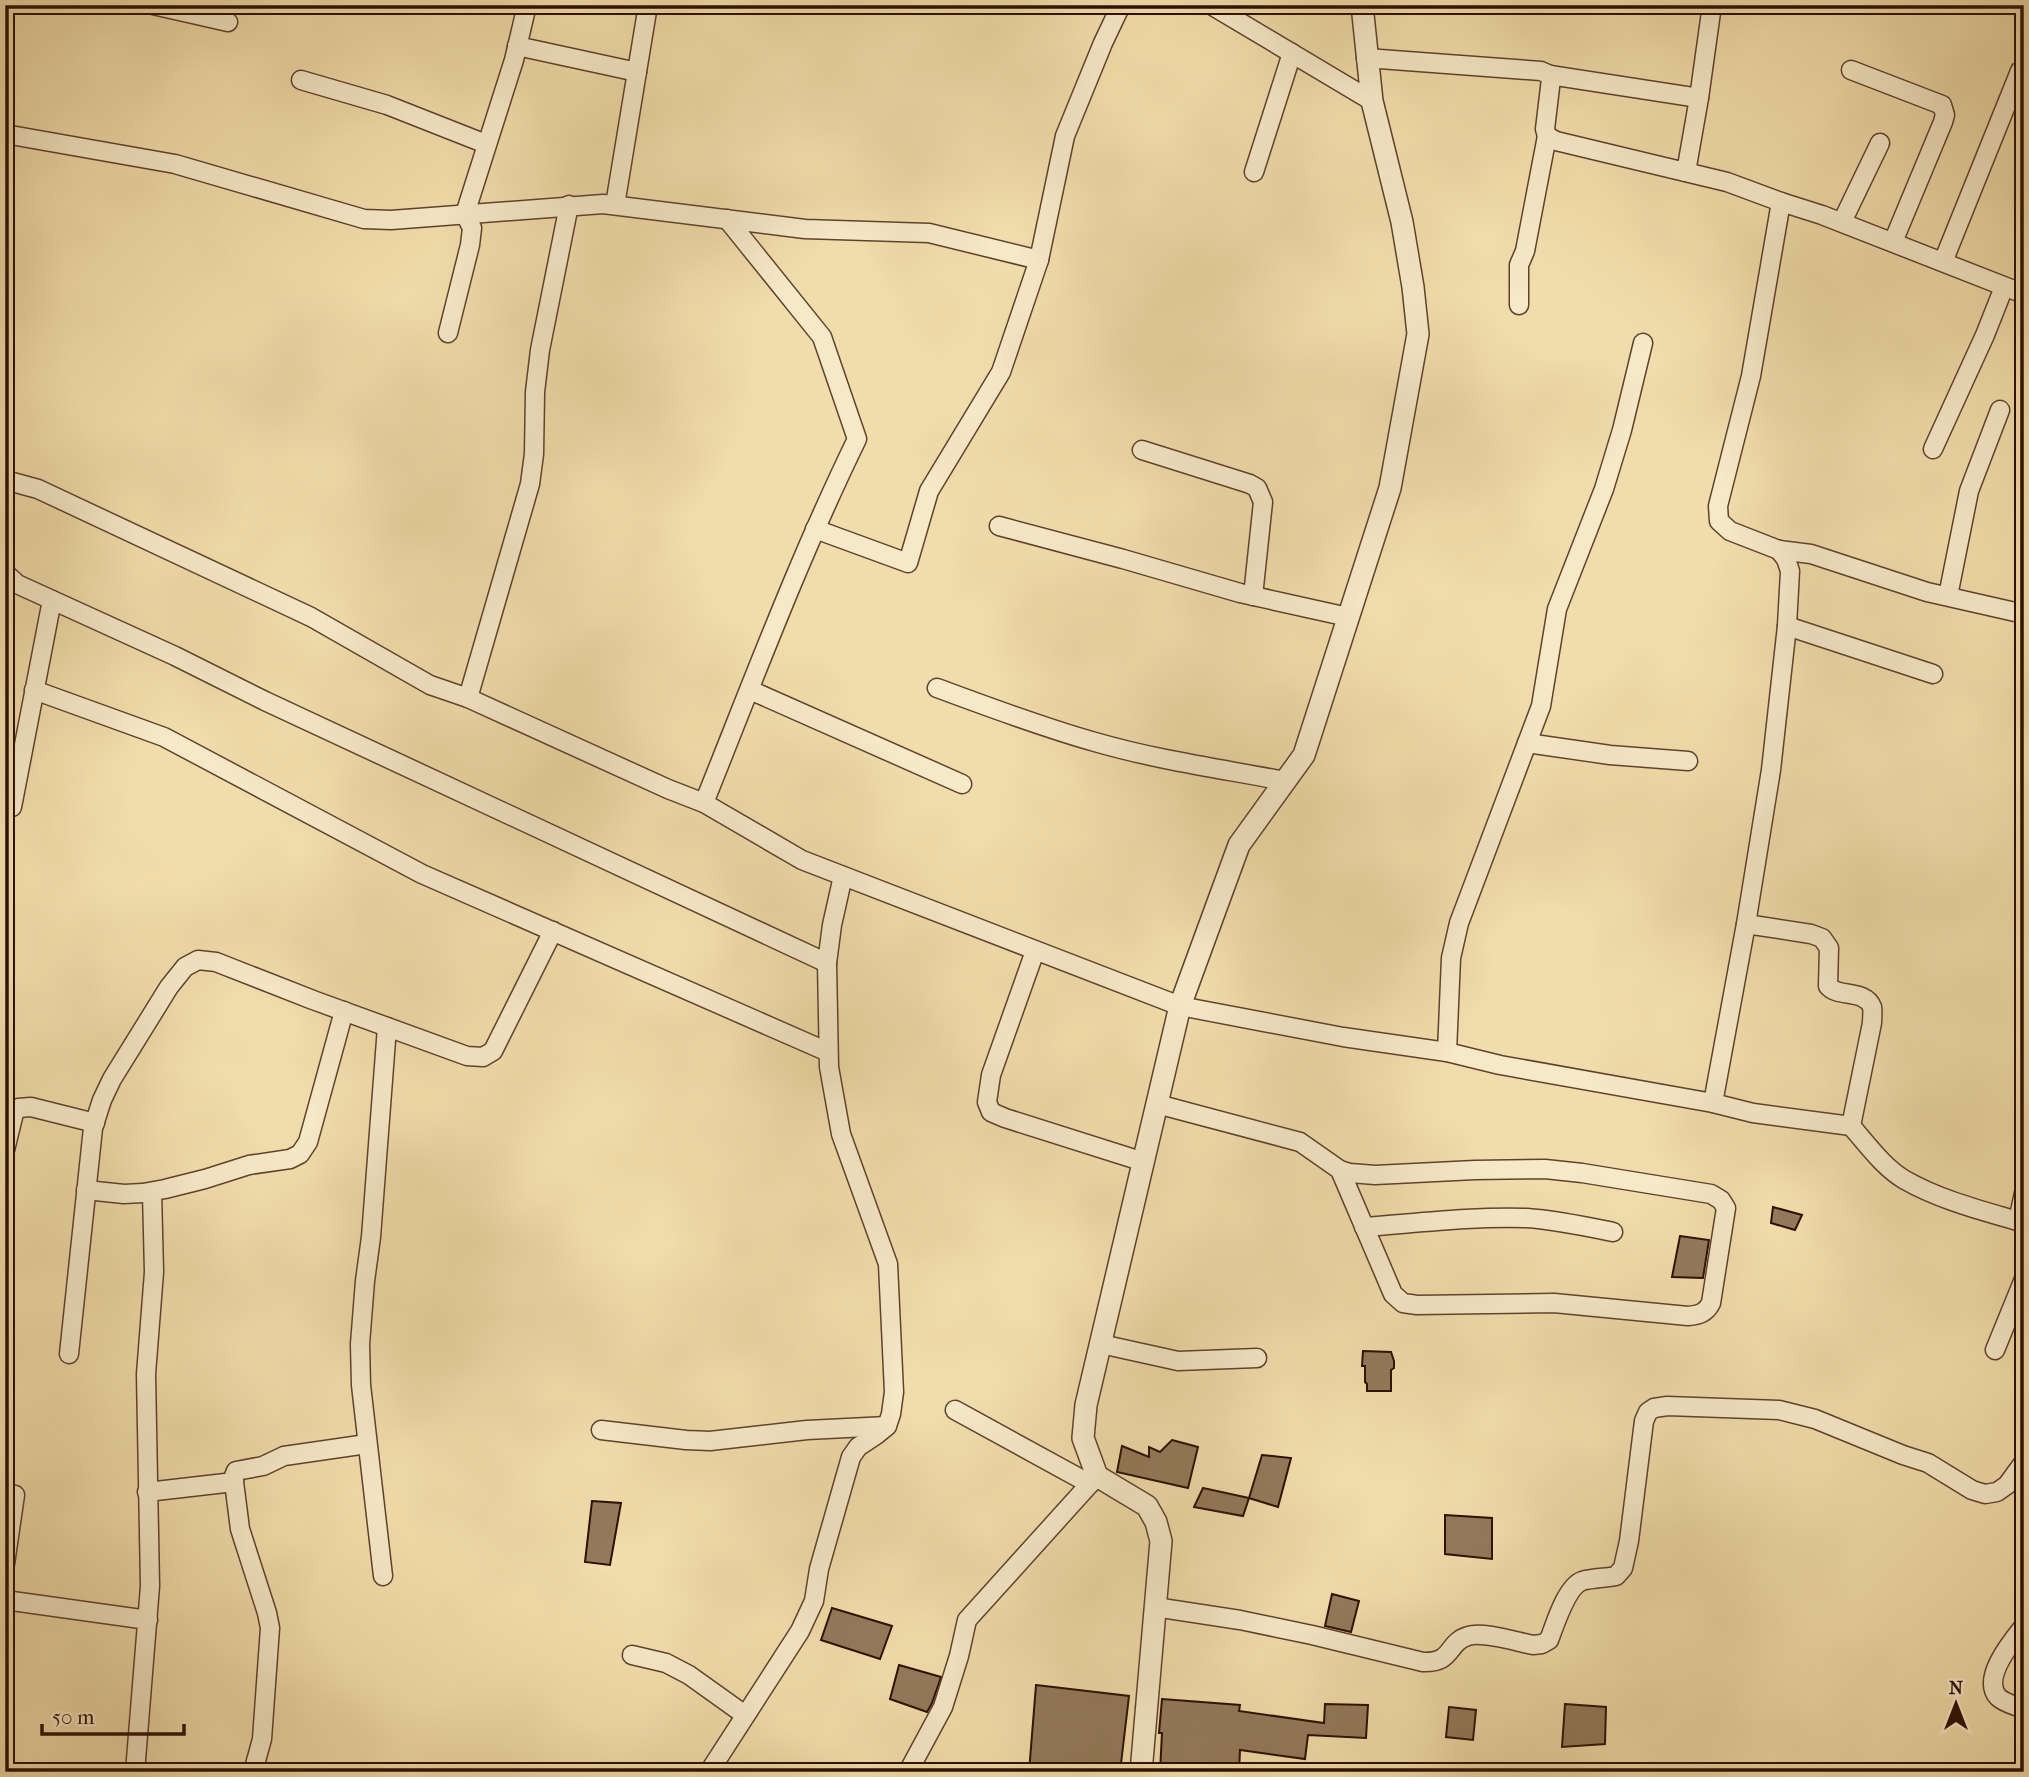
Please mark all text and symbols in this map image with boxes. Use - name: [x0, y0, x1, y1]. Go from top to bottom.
- north arrow: [1920, 1668, 1990, 1738]
- text: N: [1949, 1677, 1964, 1699]
- scale bar: [42, 1693, 184, 1737]
- text: 50 m: [52, 1705, 95, 1729]

